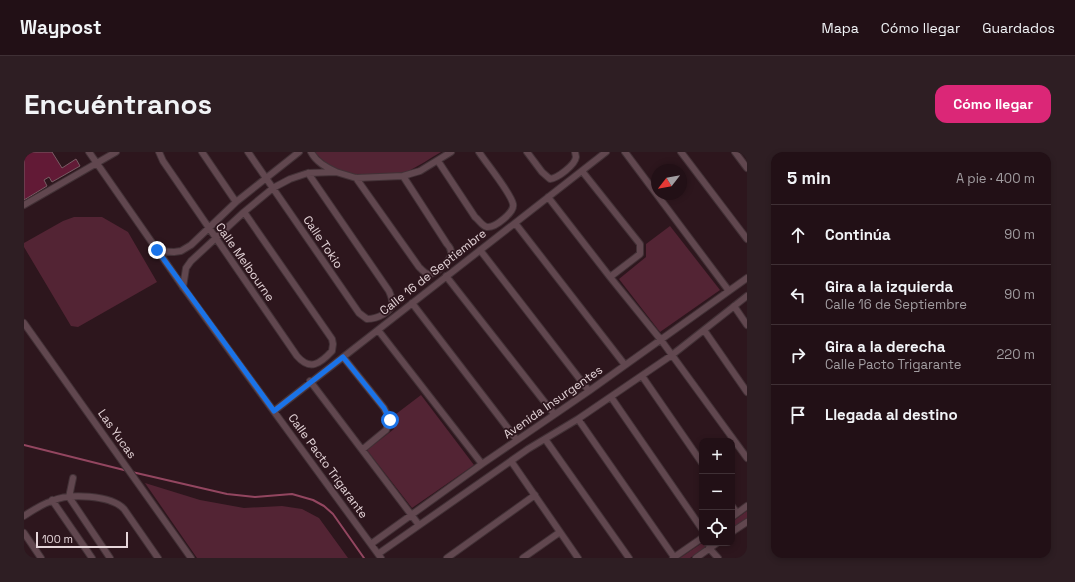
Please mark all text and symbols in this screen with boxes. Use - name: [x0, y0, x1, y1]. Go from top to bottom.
- text: Waypost: [20, 15, 102, 40]
- text: Mapa: [822, 19, 859, 37]
- text: Cómo llegar: [881, 19, 960, 37]
- text: Guardados: [982, 19, 1055, 37]
- button: Cómo llegar: [935, 85, 1051, 123]
- text: Encuéntranos: [24, 86, 212, 122]
- north arrow: [651, 164, 687, 200]
- text: 5 min: [787, 167, 831, 189]
- text: A pie · 400 m: [956, 170, 1035, 187]
- street label: Calle Tokio: [299, 212, 347, 272]
- street label: Calle Melbourne: [212, 219, 278, 305]
- icon: ahead: [787, 224, 809, 246]
- street label: Calle 16 de Septiembre: [376, 225, 490, 319]
- text: Continúa: [825, 225, 891, 244]
- text: 90 m: [1004, 226, 1035, 243]
- route end: [148, 241, 166, 259]
- text: Gira a la izquierda: [825, 277, 953, 296]
- icon: left: [787, 284, 809, 306]
- text: 90 m: [1004, 286, 1035, 303]
- text: Calle 16 de Septiembre: [825, 296, 967, 313]
- text: Gira a la derecha: [825, 337, 945, 356]
- icon: right: [787, 344, 809, 366]
- text: 220 m: [996, 346, 1035, 363]
- text: Calle Pacto Trigarante: [825, 356, 961, 373]
- street label: Avenida Insurgentes: [500, 362, 606, 442]
- icon: arrive: [787, 404, 809, 426]
- text: Llegada al destino: [825, 405, 958, 424]
- street label: Las Yucas: [94, 406, 140, 462]
- street label: Calle Pacto Trigarante: [285, 410, 371, 522]
- route start: [381, 411, 399, 429]
- map controls: [699, 438, 735, 546]
- button: +: [699, 438, 735, 474]
- button: −: [699, 474, 735, 510]
- button: locate: [699, 510, 735, 546]
- scale bar: [36, 530, 128, 549]
- text: 100 m: [42, 532, 73, 546]

